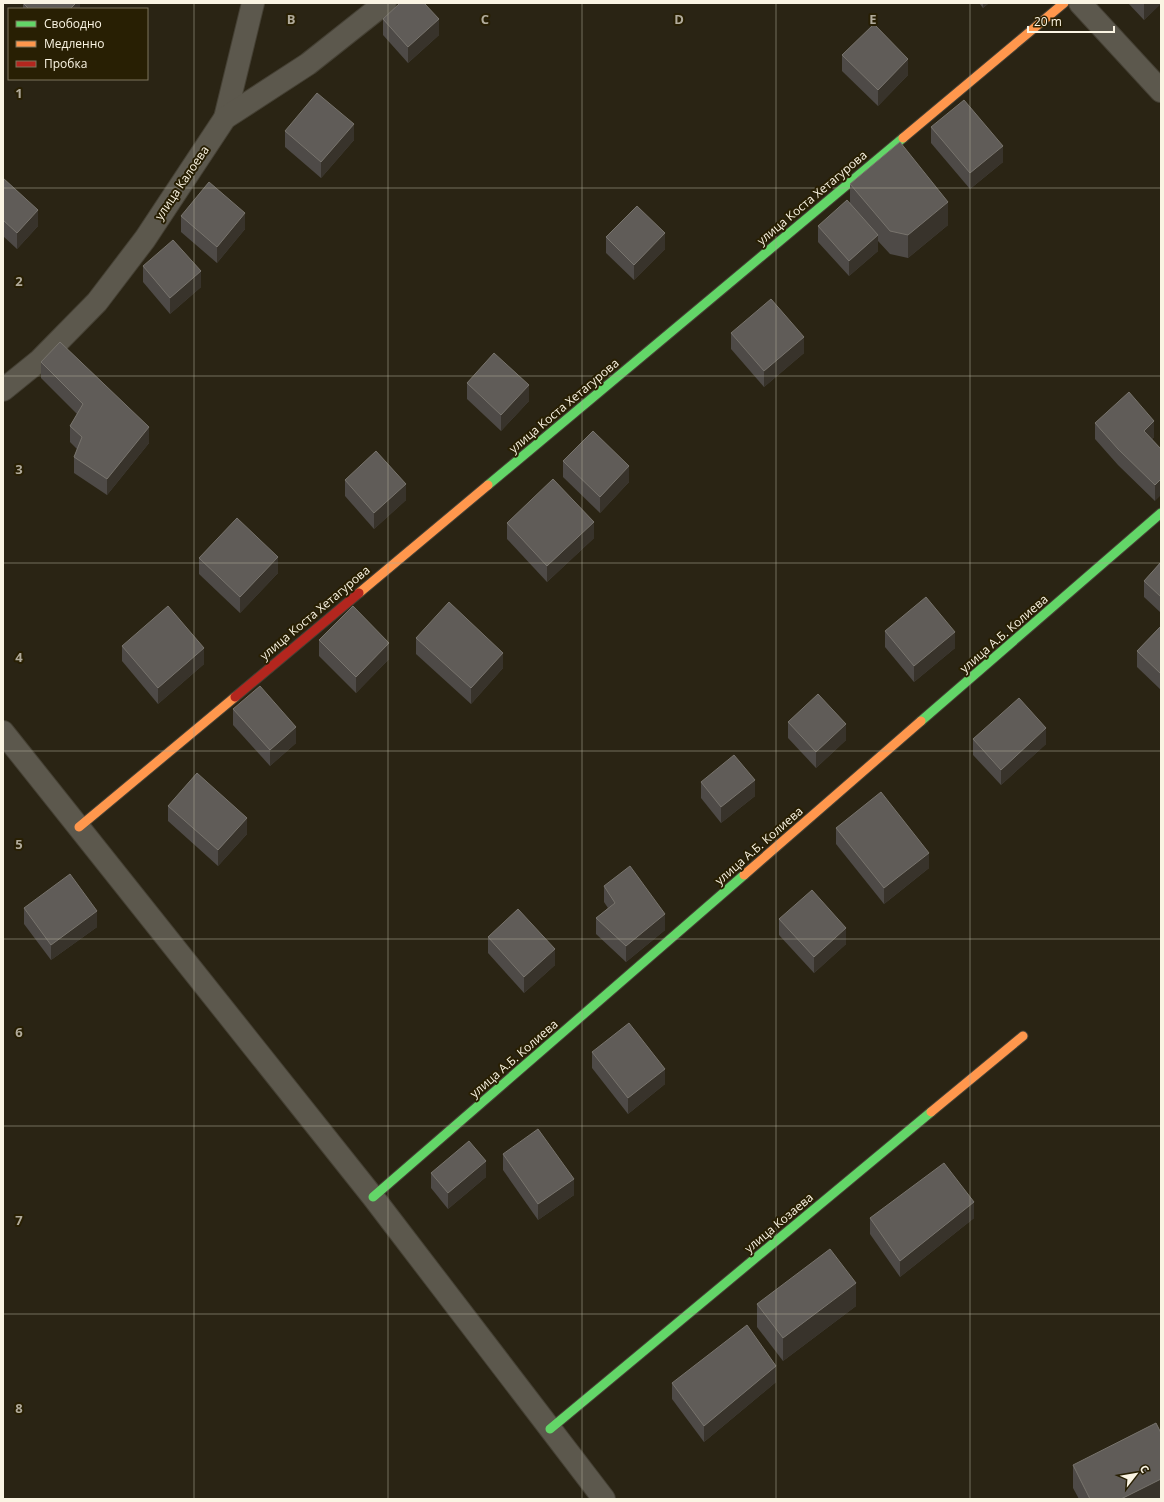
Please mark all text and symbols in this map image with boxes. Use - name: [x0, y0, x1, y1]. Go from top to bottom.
- legend: [8, 8, 148, 80]
- scale bar: [1028, 8, 1114, 34]
- text: B: [287, 10, 296, 28]
- text: C: [481, 10, 489, 28]
- text: D: [674, 10, 684, 28]
- text: E: [869, 10, 877, 28]
- text: 20 m: [1034, 13, 1062, 30]
- text: Свободно: [44, 15, 102, 32]
- text: Медленно: [44, 35, 104, 52]
- text: Пробка: [44, 55, 87, 72]
- text: 1: [15, 84, 23, 102]
- street label: улица Калоева: [150, 142, 213, 223]
- street label: улица Коста Хетагурова: [753, 146, 870, 249]
- text: 2: [15, 272, 23, 290]
- street label: улица Коста Хетагурова: [505, 354, 622, 457]
- text: 3: [15, 460, 23, 478]
- street label: улица Коста Хетагурова: [256, 561, 373, 664]
- street label: улица А.Б. Колиева: [956, 591, 1051, 677]
- text: 4: [15, 648, 23, 666]
- street label: улица А.Б. Колиева: [711, 803, 806, 889]
- text: 5: [15, 835, 23, 853]
- street label: улица А.Б. Колиева: [466, 1016, 561, 1102]
- text: 6: [15, 1023, 23, 1041]
- street label: улица Козаева: [741, 1189, 817, 1256]
- text: 7: [15, 1211, 23, 1229]
- text: 8: [15, 1399, 23, 1417]
- north arrow: [1116, 1454, 1156, 1494]
- text: С: [1137, 1462, 1153, 1475]

